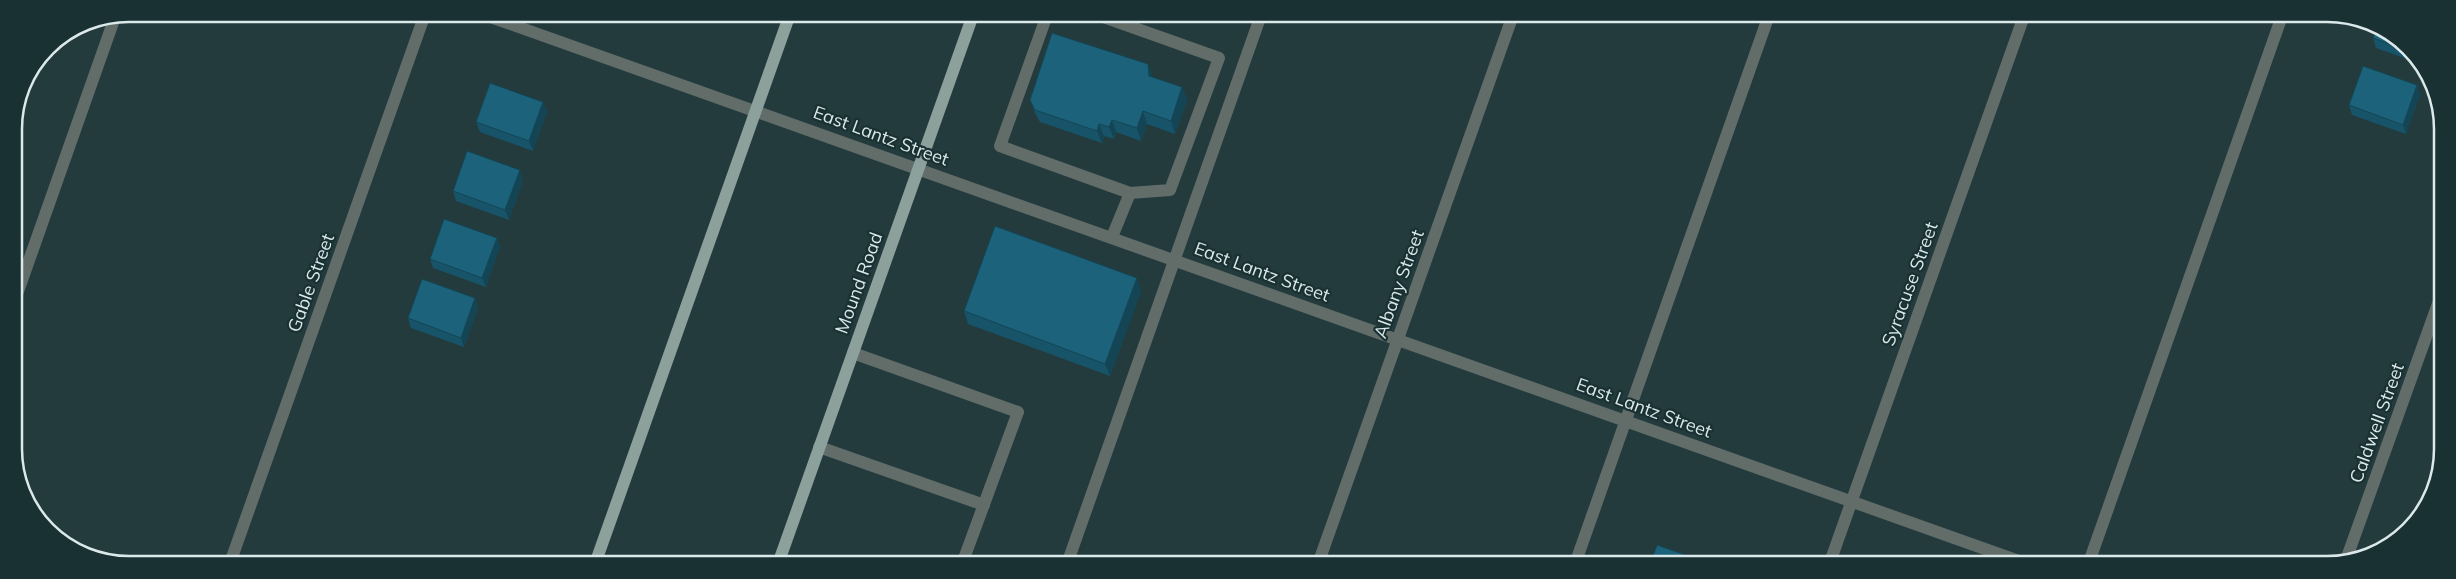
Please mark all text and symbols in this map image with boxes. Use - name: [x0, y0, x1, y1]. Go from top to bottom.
- street label: East Lantz Street: [810, 100, 952, 171]
- street label: Syracuse Street: [1876, 219, 1943, 349]
- street label: Albany Street: [1368, 227, 1429, 341]
- street label: Mound Road: [830, 229, 888, 337]
- street label: Gable Street: [282, 230, 339, 335]
- street label: East Lantz Street: [1191, 236, 1333, 307]
- street label: Caldwell Street: [2344, 360, 2409, 486]
- street label: East Lantz Street: [1573, 372, 1715, 443]

